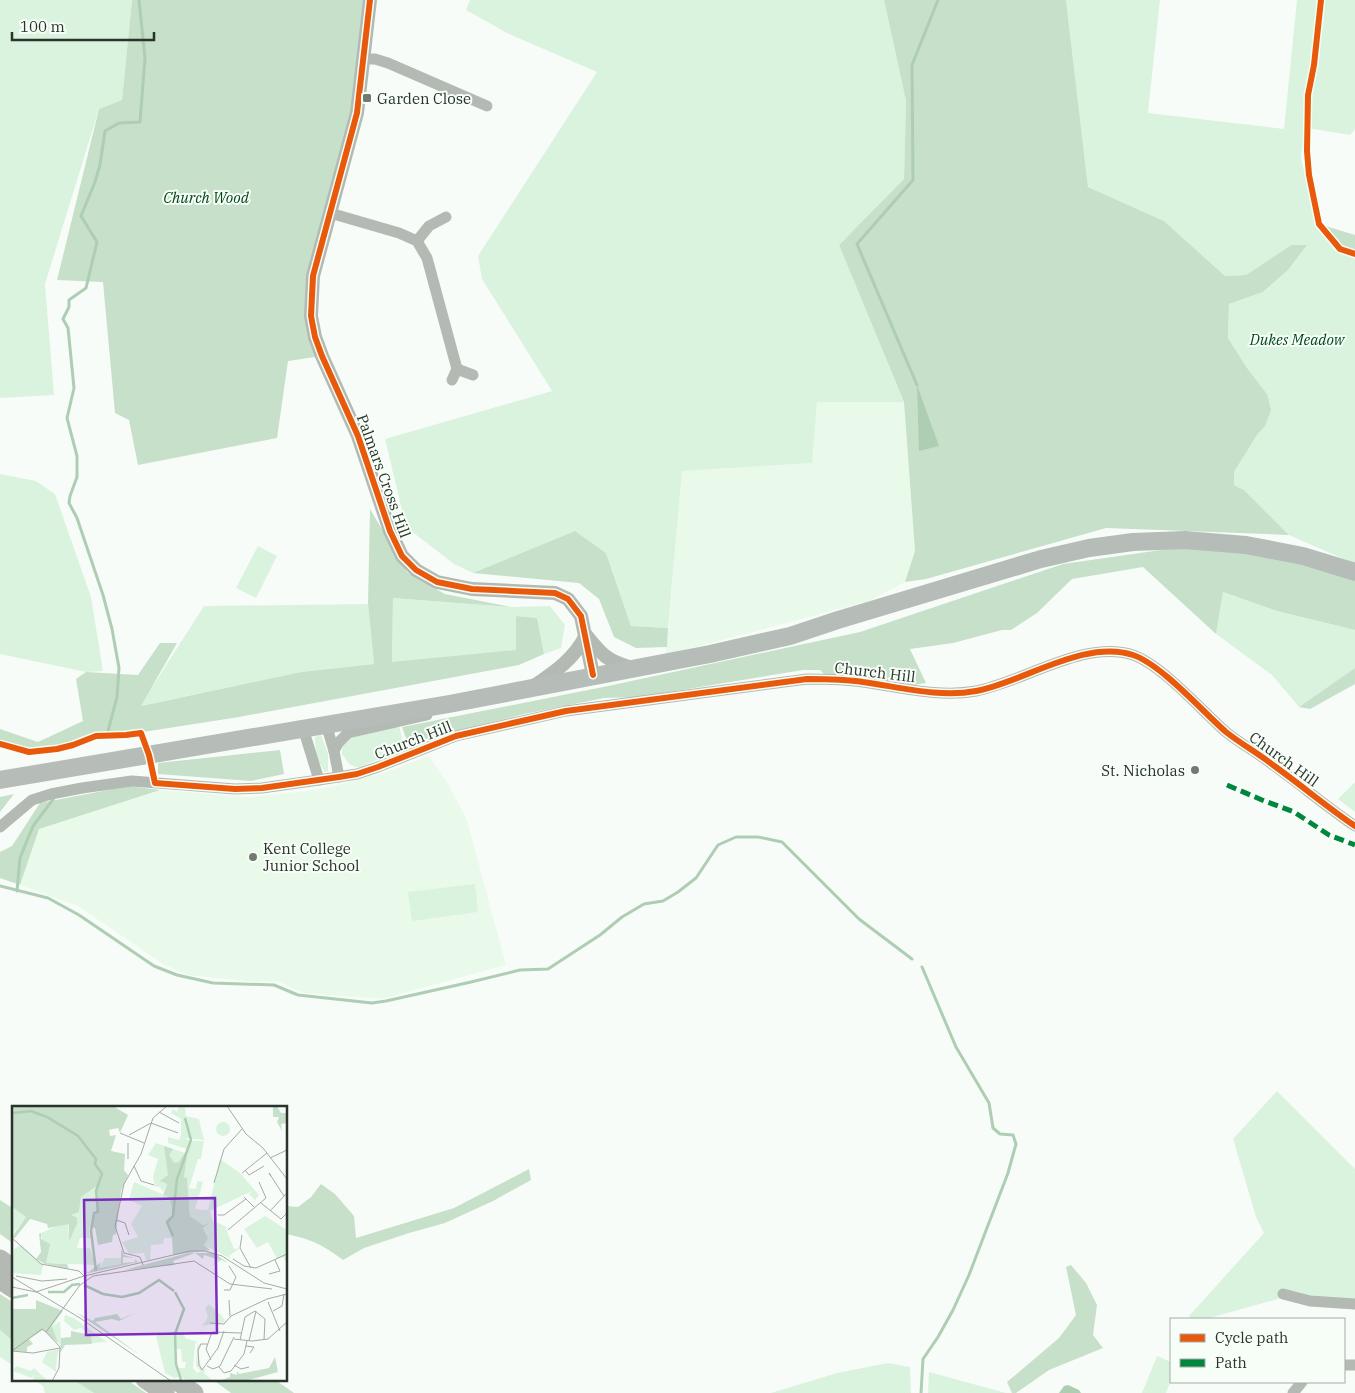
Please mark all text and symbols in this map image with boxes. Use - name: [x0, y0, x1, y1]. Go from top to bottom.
- scale bar: [12, 10, 155, 42]
- text: 100 m: [20, 17, 65, 36]
- place label: Garden Close: [377, 89, 471, 108]
- marker: Garden Close: [361, 92, 373, 104]
- park label: Church Wood: [163, 188, 250, 207]
- park label: Dukes Meadow: [1249, 330, 1346, 349]
- street label: Palmars Cross Hill: [353, 412, 415, 540]
- street label: Church Hill: [834, 658, 916, 686]
- street label: Church Hill: [372, 717, 454, 763]
- street label: Church Hill: [1246, 727, 1322, 791]
- place label: St. Nicholas: [1101, 761, 1185, 780]
- marker: St. Nicholas: [1189, 764, 1201, 776]
- place label: Kent College Junior School: [263, 839, 359, 875]
- marker: Kent College Junior School: [247, 851, 259, 863]
- inset map: [12, 1106, 288, 1380]
- legend: [1170, 1318, 1345, 1383]
- text: Cycle path: [1215, 1328, 1288, 1347]
- text: Path: [1215, 1353, 1247, 1372]

